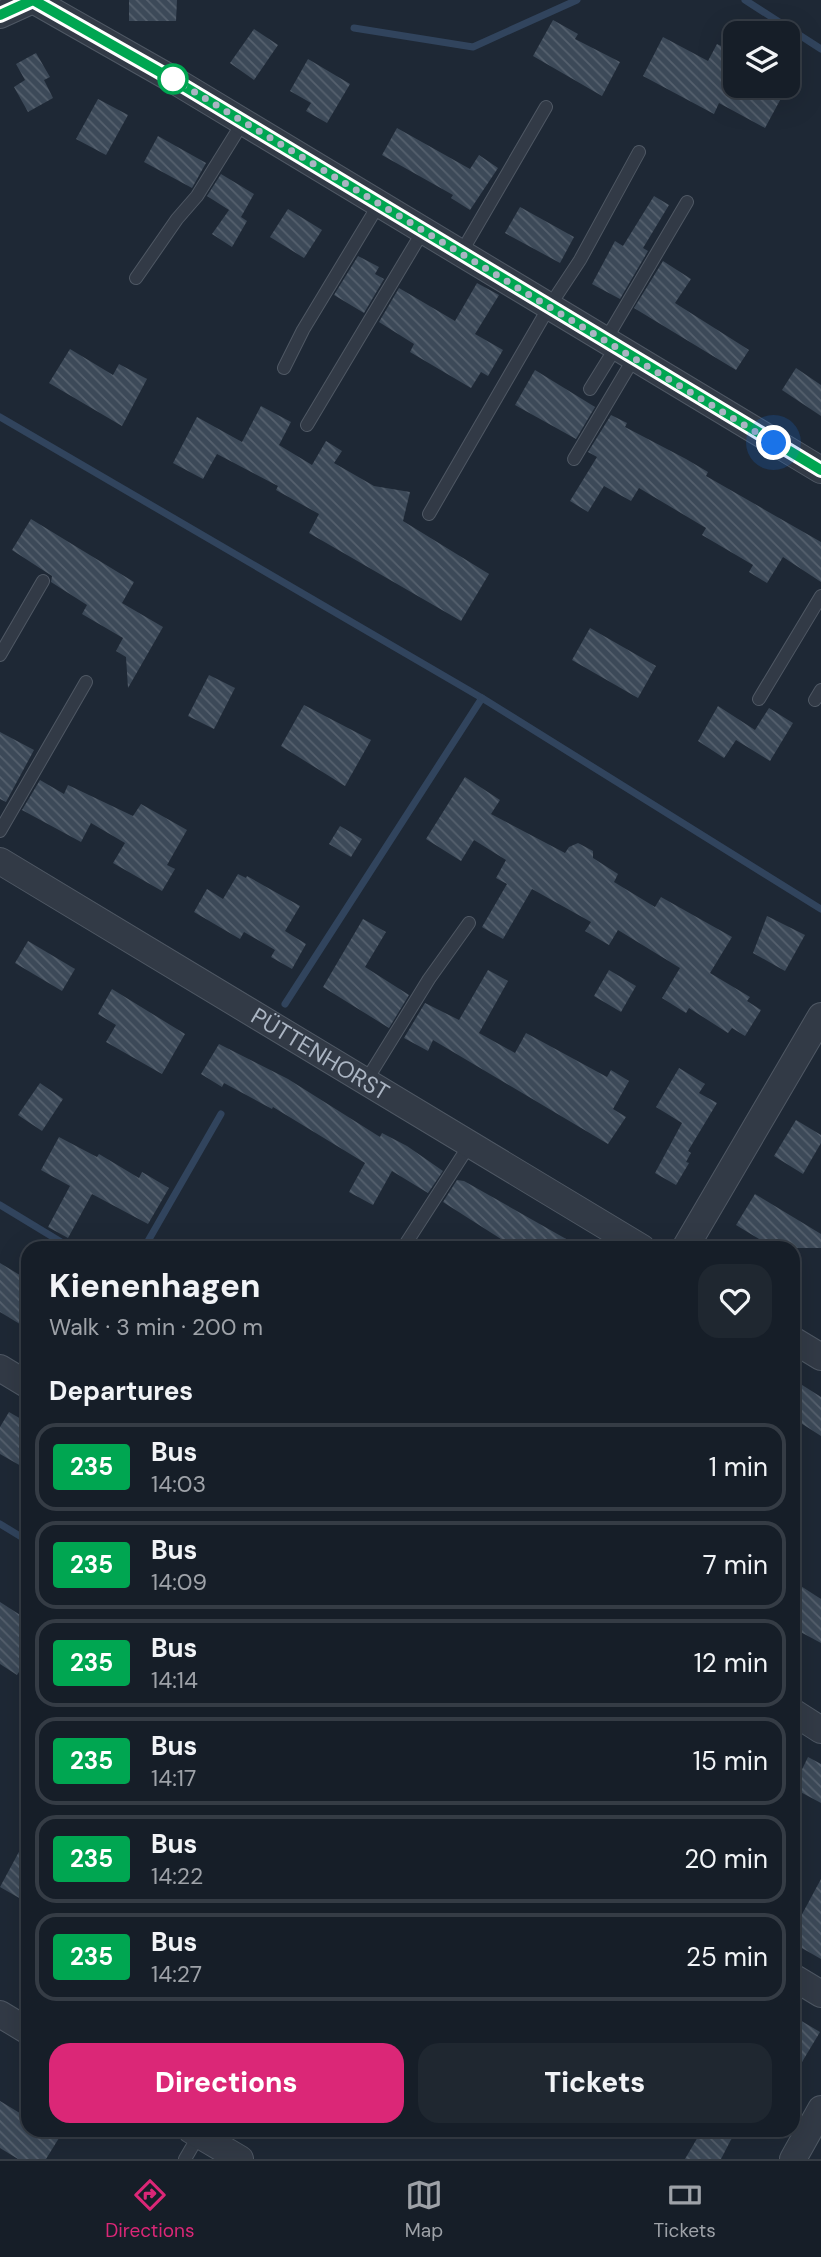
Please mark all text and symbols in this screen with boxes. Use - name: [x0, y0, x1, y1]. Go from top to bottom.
- map controls: [723, 21, 800, 98]
- button: layers: [723, 21, 800, 98]
- unlabelled marker: [158, 64, 188, 94]
- your location: [756, 425, 791, 460]
- street label: PÜTTENHORST: [246, 1001, 395, 1107]
- text: Kienenhagen: [49, 1264, 260, 1307]
- button: heart: [698, 1264, 772, 1338]
- text: Walk · 3 min · 200 m: [49, 1312, 263, 1342]
- text: Departures: [49, 1374, 193, 1408]
- text: Bus: [151, 1435, 197, 1469]
- text: 1 min: [709, 1450, 768, 1484]
- text: 235: [70, 1451, 113, 1482]
- text: 14:03: [151, 1469, 206, 1499]
- text: Bus: [151, 1533, 197, 1567]
- text: 7 min: [703, 1548, 768, 1582]
- text: 235: [70, 1549, 113, 1580]
- text: 14:09: [151, 1567, 207, 1597]
- text: Bus: [151, 1631, 197, 1665]
- text: 12 min: [694, 1646, 768, 1680]
- text: 235: [70, 1647, 113, 1678]
- text: 14:14: [151, 1665, 198, 1695]
- text: Bus: [151, 1729, 197, 1763]
- text: 15 min: [693, 1744, 768, 1778]
- text: 235: [70, 1745, 113, 1776]
- text: 14:17: [151, 1763, 196, 1793]
- text: Bus: [151, 1827, 197, 1861]
- text: 20 min: [684, 1842, 768, 1876]
- text: 235: [70, 1843, 113, 1874]
- text: 14:22: [151, 1861, 203, 1891]
- text: Bus: [151, 1925, 197, 1959]
- text: 25 min: [686, 1940, 768, 1974]
- text: 235: [70, 1941, 113, 1972]
- text: 14:27: [151, 1959, 202, 1989]
- button: Directions: [49, 2043, 404, 2123]
- button: Tickets: [418, 2043, 772, 2123]
- tab: Directions: [105, 2176, 195, 2243]
- tab: Map: [405, 2176, 443, 2243]
- tab: Tickets: [653, 2176, 716, 2243]

